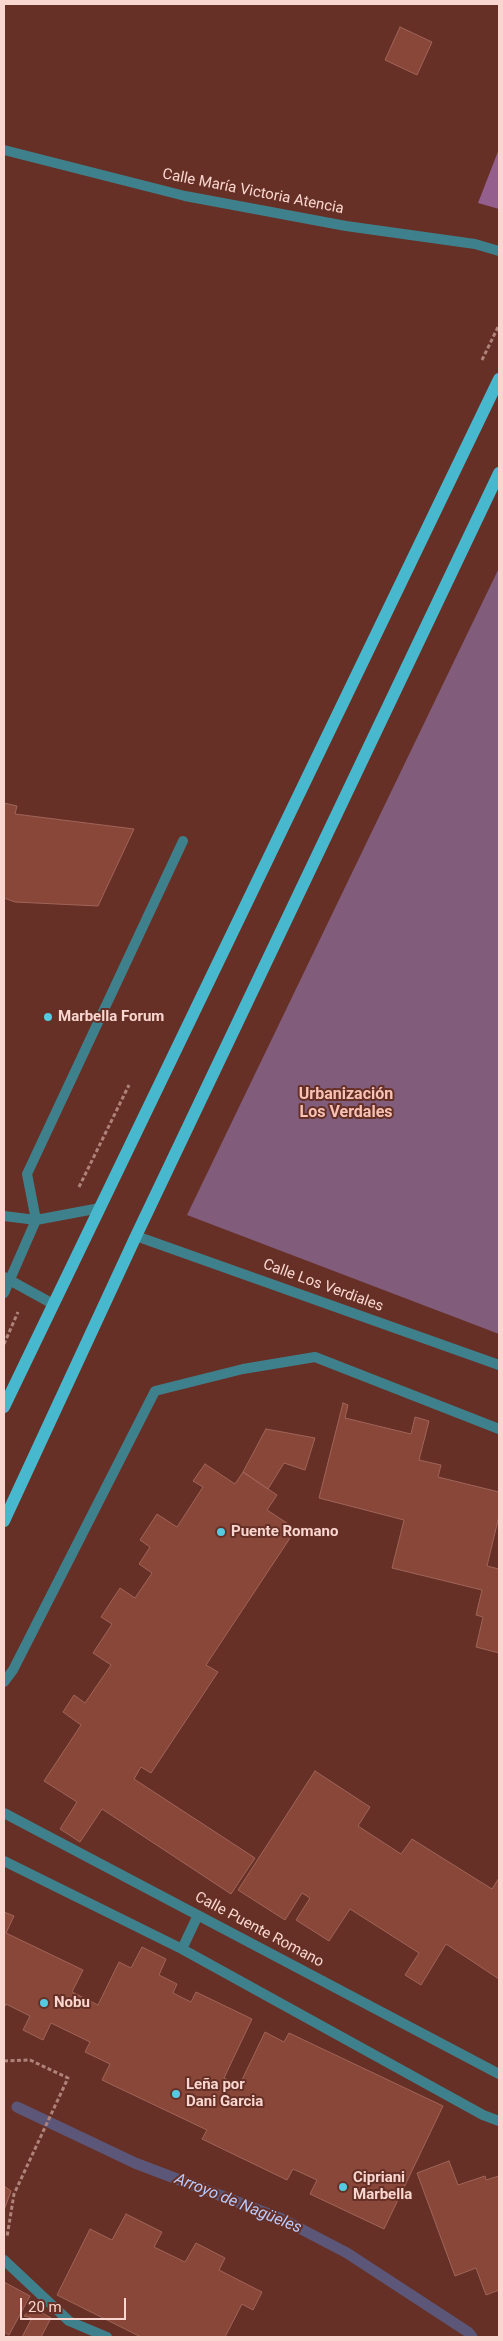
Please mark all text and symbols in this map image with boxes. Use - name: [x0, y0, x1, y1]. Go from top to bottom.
- street label: Calle María Victoria Atencia: [161, 166, 345, 218]
- place label: Marbella Forum: [58, 1008, 164, 1026]
- marker: Marbella Forum: [42, 1011, 54, 1023]
- district label: Urbanización Los Verdales: [299, 1085, 393, 1123]
- street label: Calle Los Verdiales: [260, 1256, 386, 1316]
- place label: Puente Romano: [231, 1523, 338, 1541]
- marker: Puente Romano: [215, 1526, 227, 1538]
- street label: Calle Puente Romano: [191, 1888, 327, 1972]
- place label: Nobu: [54, 1994, 90, 2012]
- marker: Nobu: [38, 1997, 50, 2009]
- place label: Leña por Dani Garcia: [186, 2076, 263, 2111]
- marker: Leña por Dani Garcia: [170, 2088, 182, 2100]
- place label: Cipriani Marbella: [353, 2169, 412, 2204]
- water label: Arroyo de Nagüeles: [172, 2170, 304, 2238]
- marker: Cipriani Marbella: [337, 2181, 349, 2193]
- scale bar: [22, 2288, 129, 2320]
- text: 20 m: [28, 2298, 62, 2316]

